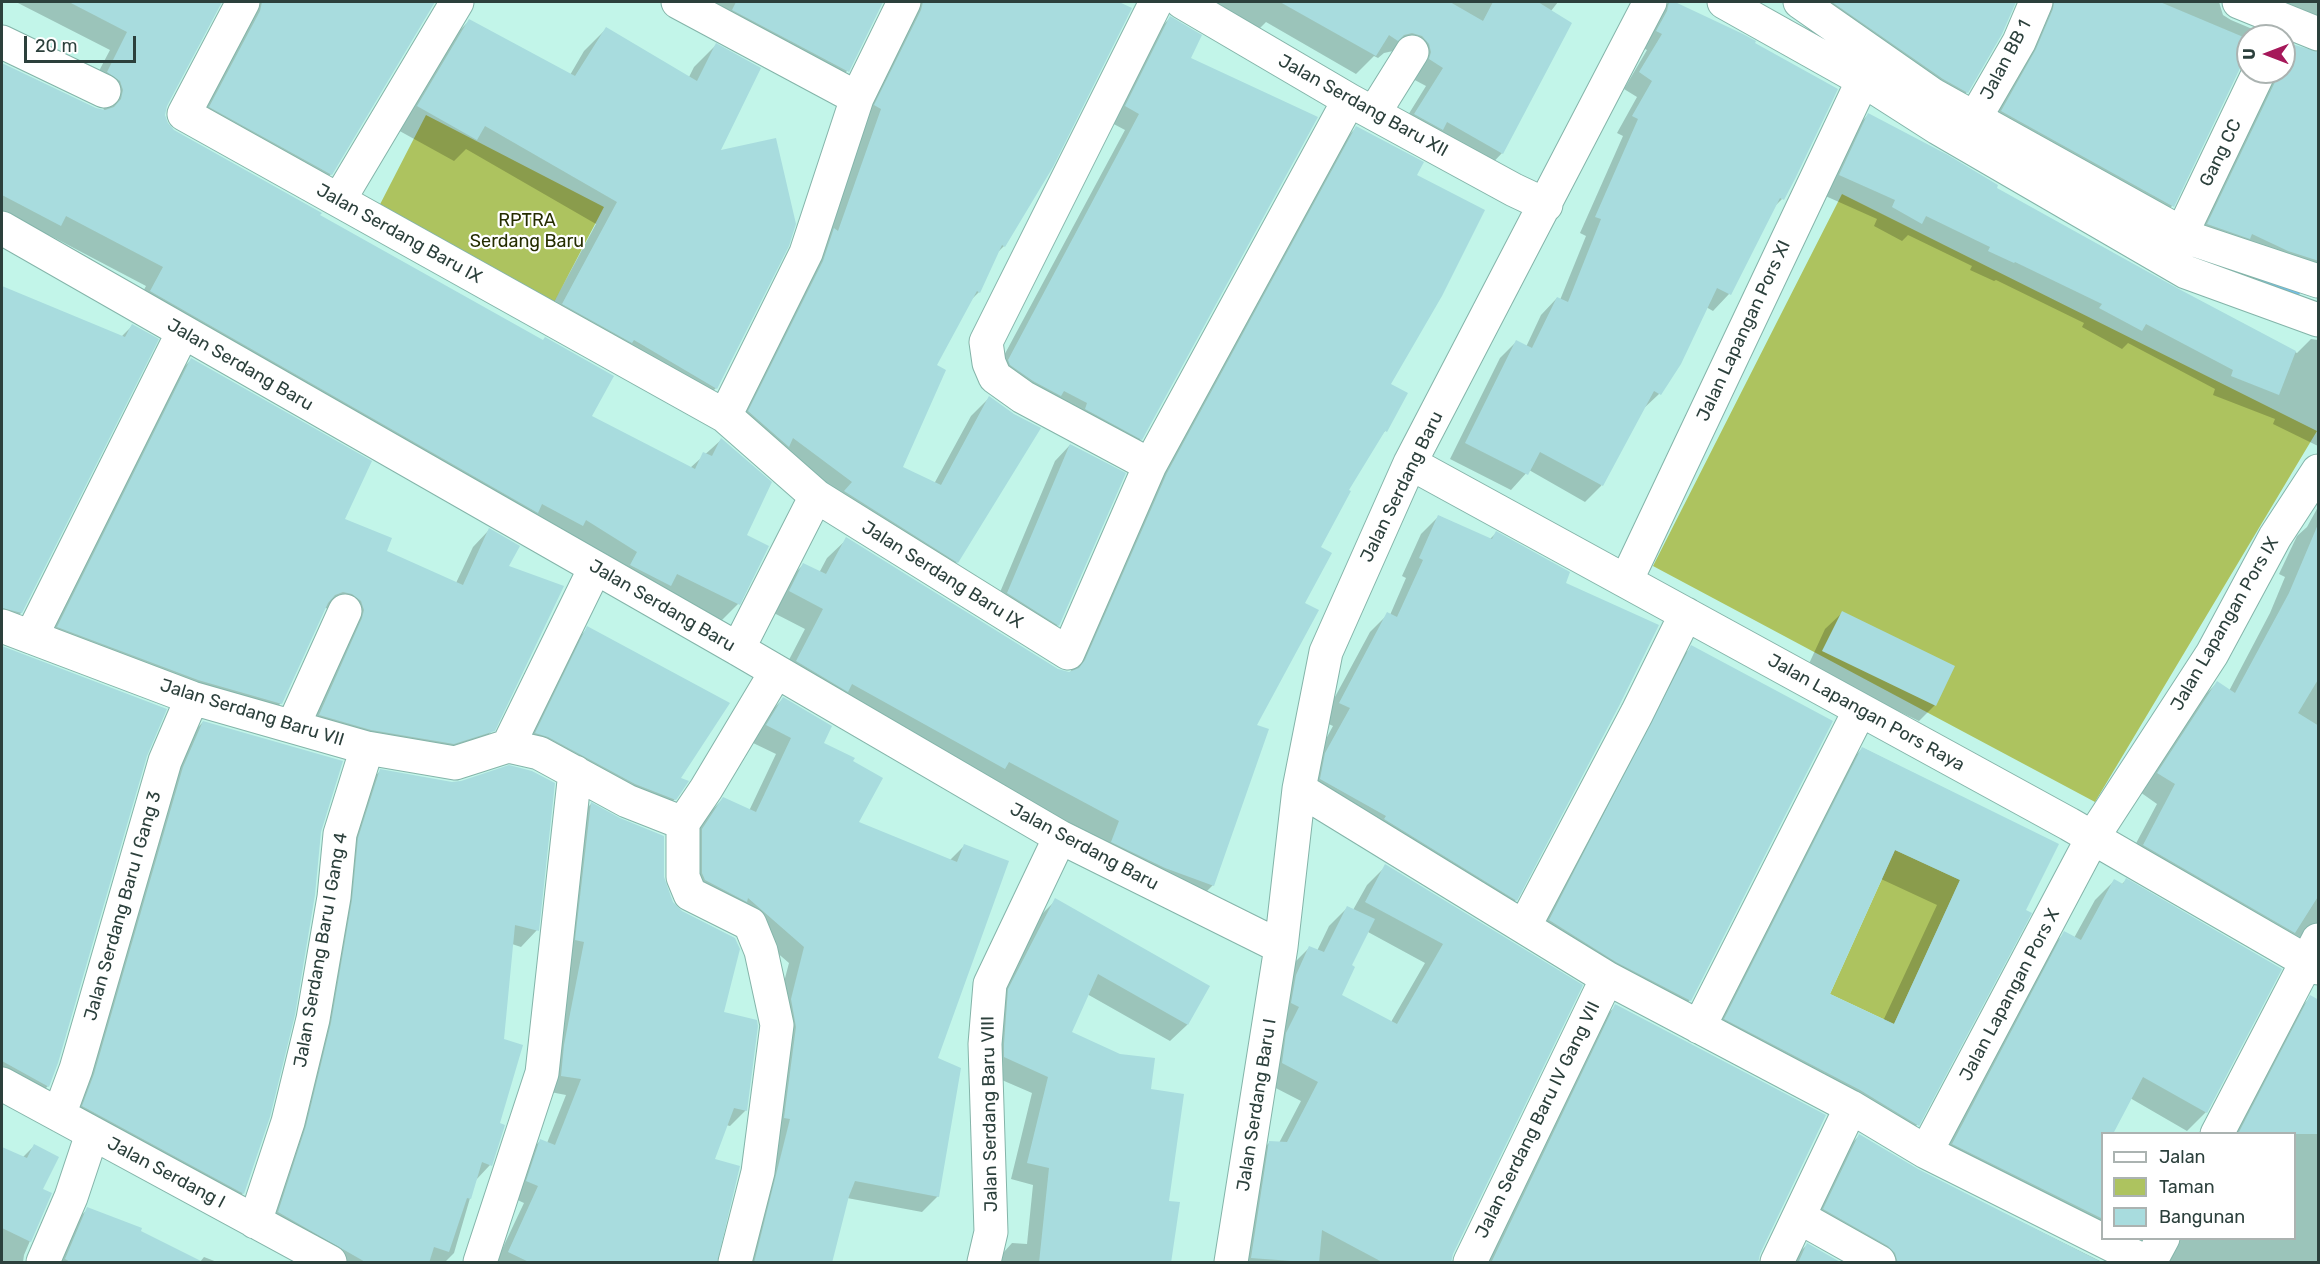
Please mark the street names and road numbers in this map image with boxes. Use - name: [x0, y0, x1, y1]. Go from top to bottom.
- street label: Jalan BB 1: [1976, 16, 2036, 104]
- street label: Jalan Serdang Baru XII: [1274, 50, 1452, 162]
- street label: Gang CC: [2195, 116, 2247, 190]
- street label: Jalan Serdang Baru IX: [312, 179, 486, 289]
- street label: Jalan Lapangan Pors XI: [1693, 237, 1795, 425]
- street label: Jalan Serdang Baru: [163, 314, 317, 416]
- street label: Jalan Serdang Baru: [1356, 408, 1448, 566]
- street label: Jalan Serdang Baru IX: [857, 517, 1027, 633]
- street label: Jalan Lapangan Pors IX: [2166, 533, 2284, 715]
- street label: Jalan Serdang Baru: [585, 555, 739, 657]
- street label: Jalan Lapangan Pors Raya: [1764, 650, 1968, 776]
- street label: Jalan Serdang Baru VII: [157, 675, 347, 751]
- street label: Jalan Serdang Baru I Gang 3: [80, 789, 166, 1023]
- street label: Jalan Serdang Baru: [1006, 799, 1162, 895]
- street label: Jalan Serdang Baru I Gang 4: [290, 831, 352, 1069]
- street label: Jalan Lapangan Pors X: [1955, 905, 2065, 1085]
- street label: Jalan Serdang Baru IV Gang VII: [1471, 998, 1605, 1242]
- street label: Jalan Serdang Baru VIII: [977, 1016, 1003, 1212]
- street label: Jalan Serdang Baru I: [1233, 1017, 1281, 1193]
- street label: Jalan Serdang I: [103, 1133, 229, 1213]

